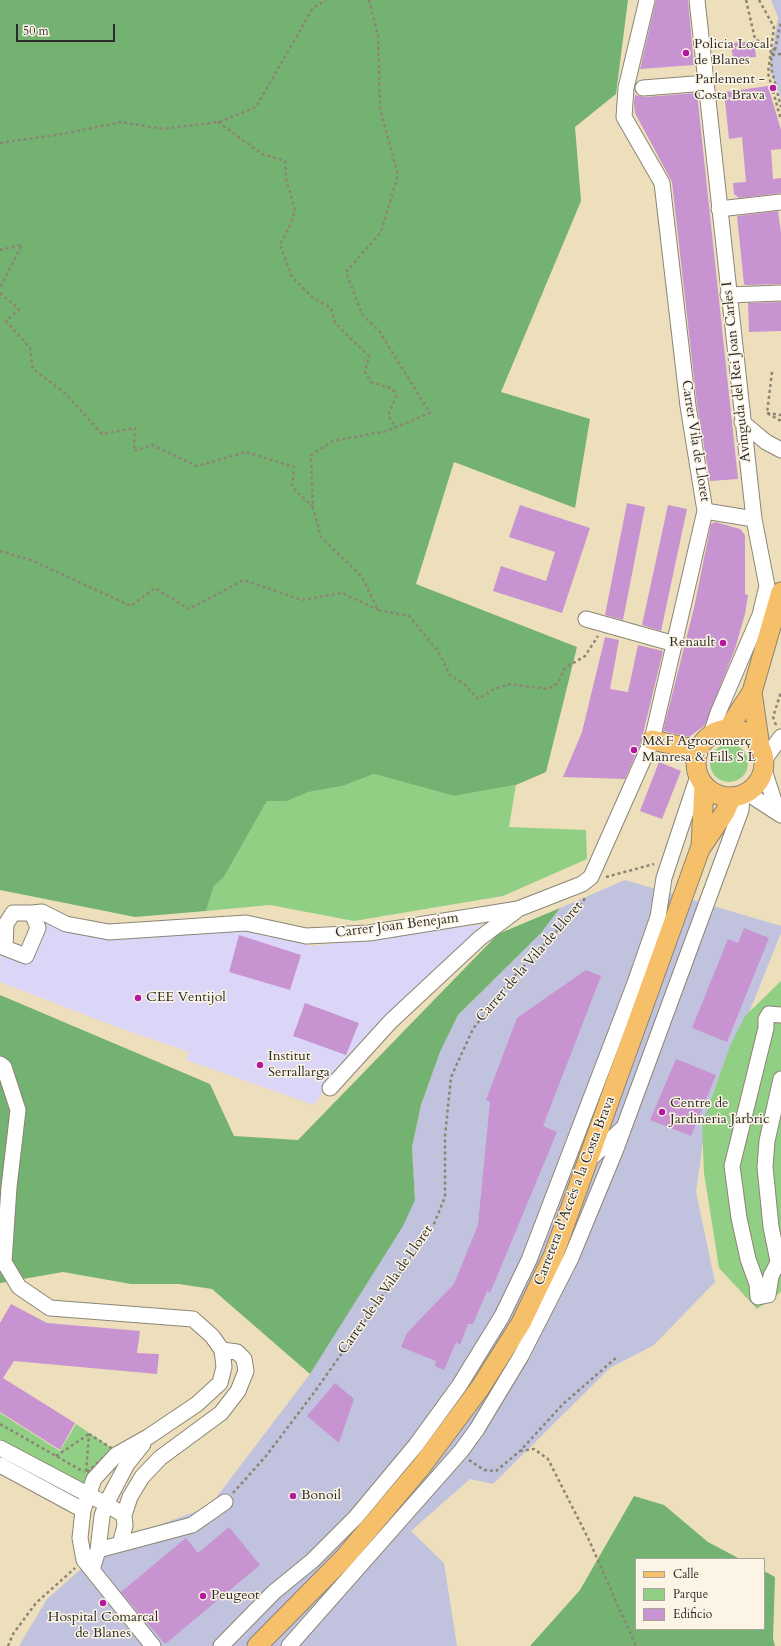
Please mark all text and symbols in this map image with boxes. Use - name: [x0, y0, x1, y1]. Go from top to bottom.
- scale bar: [18, 16, 117, 42]
- text: 50 m: [23, 23, 49, 39]
- place label: Policia Local de Blanes: [694, 37, 770, 70]
- marker: Policia Local de Blanes: [681, 48, 691, 58]
- place label: Parlement - Costa Brava: [694, 72, 765, 104]
- marker: Parlement - Costa Brava: [768, 83, 778, 93]
- street label: Avinguda del Rei Joan Carles I: [719, 281, 755, 463]
- street label: Carrer Vila de Lloret: [677, 379, 713, 503]
- place label: Renault: [669, 635, 715, 651]
- marker: Renault: [718, 638, 728, 648]
- place label: M&F Agrocomerç Manresa & Fills S L: [642, 734, 756, 766]
- marker: M&F Agrocomerç Manresa & Fills S L: [629, 745, 639, 755]
- street label: Carrer de la Vila de Lloret: [473, 898, 587, 1026]
- street label: Carrer Joan Benejam: [334, 910, 460, 942]
- place label: CEE Ventijol: [146, 990, 226, 1006]
- marker: CEE Ventijol: [133, 993, 143, 1003]
- place label: Institut Serrallarga: [268, 1049, 330, 1082]
- marker: Institut Serrallarga: [255, 1060, 265, 1070]
- street label: Carretera d'Accés a la Costa Brava: [531, 1094, 619, 1288]
- place label: Centre de Jardineria Jarbric: [670, 1096, 769, 1128]
- marker: Centre de Jardineria Jarbric: [657, 1107, 667, 1117]
- street label: Carrer de la Vila de Lloret: [335, 1222, 437, 1358]
- place label: Bonoil: [301, 1488, 341, 1504]
- marker: Bonoil: [288, 1491, 298, 1501]
- legend: [635, 1558, 765, 1630]
- text: Calle: [673, 1566, 699, 1582]
- text: Parque: [673, 1586, 708, 1602]
- place label: Peugeot: [211, 1588, 260, 1604]
- marker: Peugeot: [198, 1591, 208, 1601]
- marker: Hospital Comarcal de Blanes: [98, 1598, 108, 1608]
- text: Edificio: [673, 1606, 712, 1622]
- place label: Hospital Comarcal de Blanes: [48, 1610, 158, 1642]

